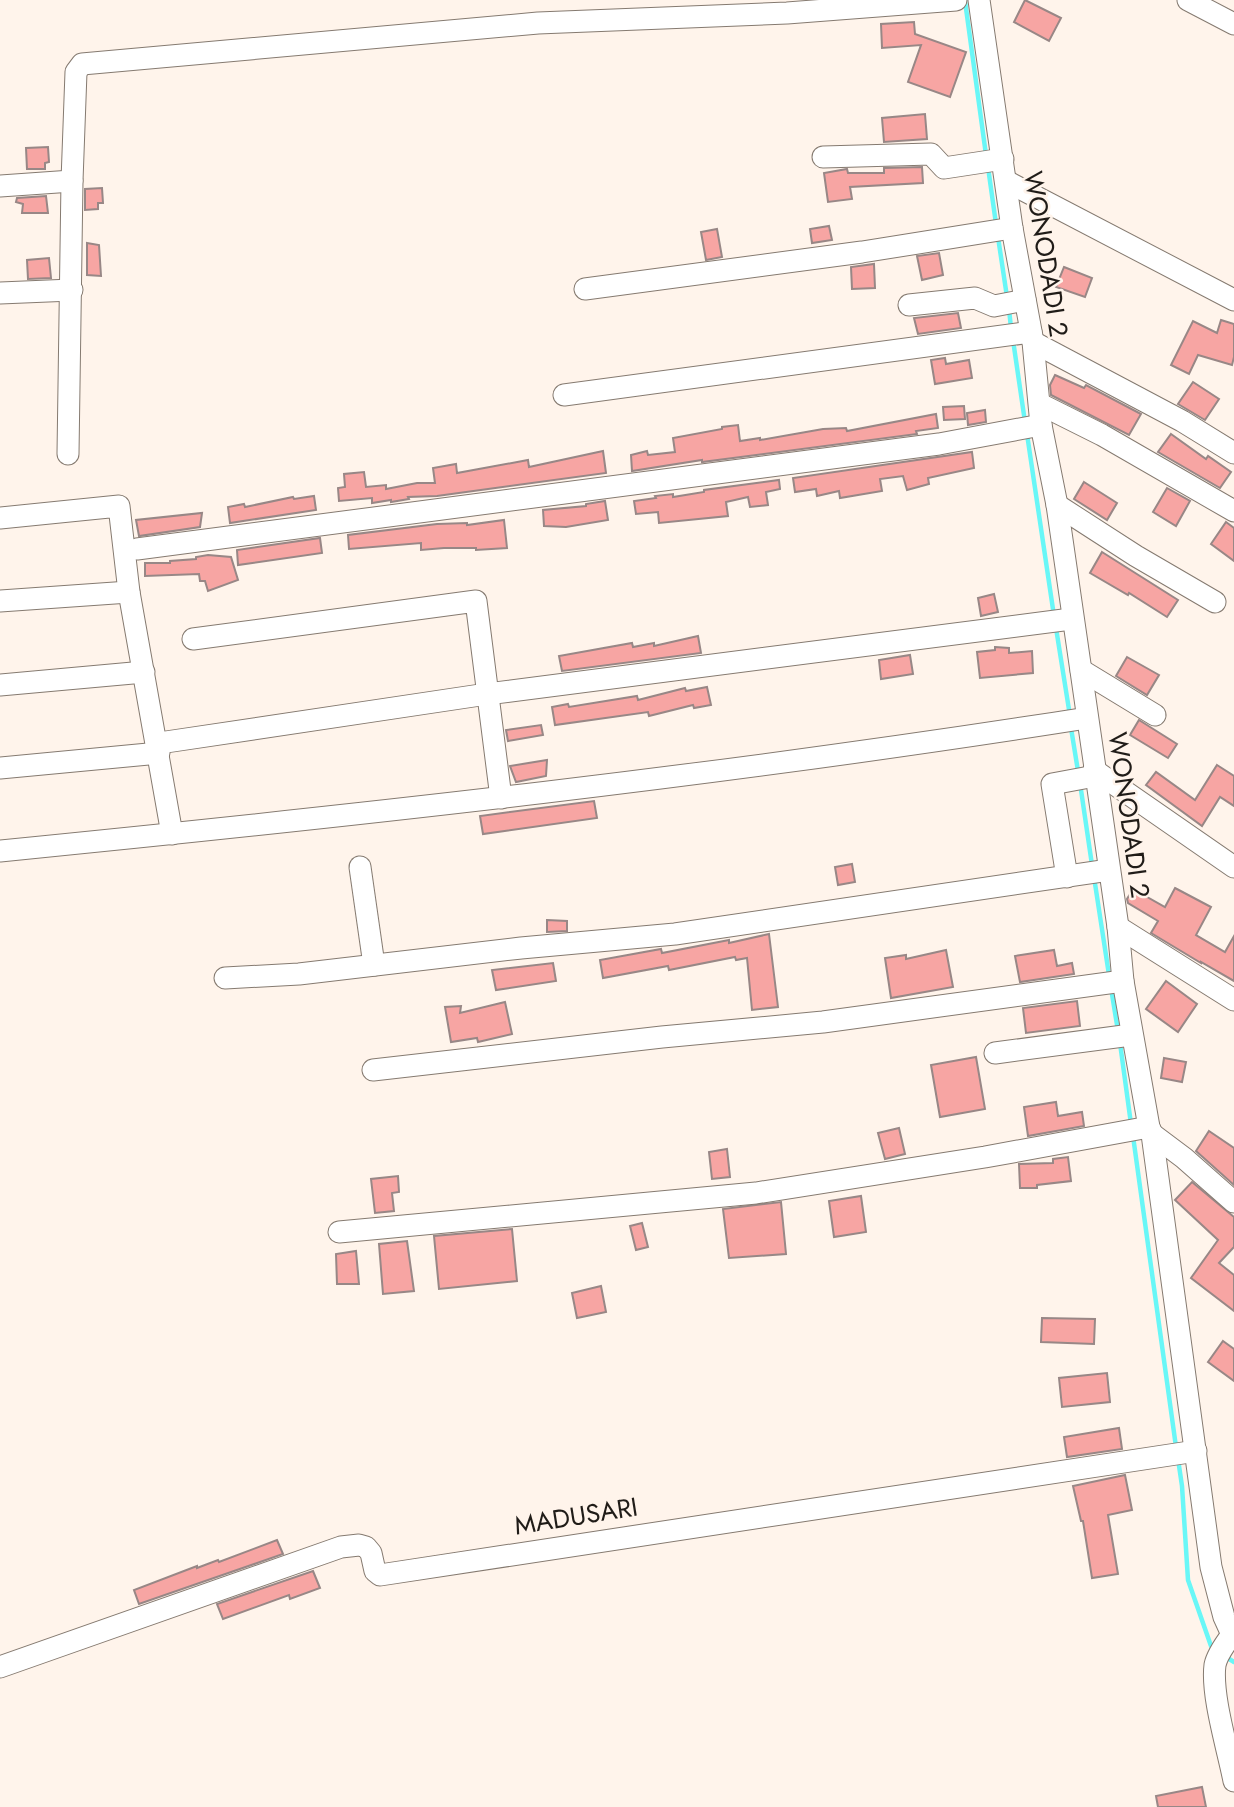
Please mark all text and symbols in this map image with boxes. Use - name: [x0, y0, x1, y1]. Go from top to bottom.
- street label: WONODADI 2: [1014, 168, 1078, 340]
- street label: WONODADI 2: [1099, 730, 1159, 900]
- street label: MADUSARI: [512, 1487, 640, 1545]

